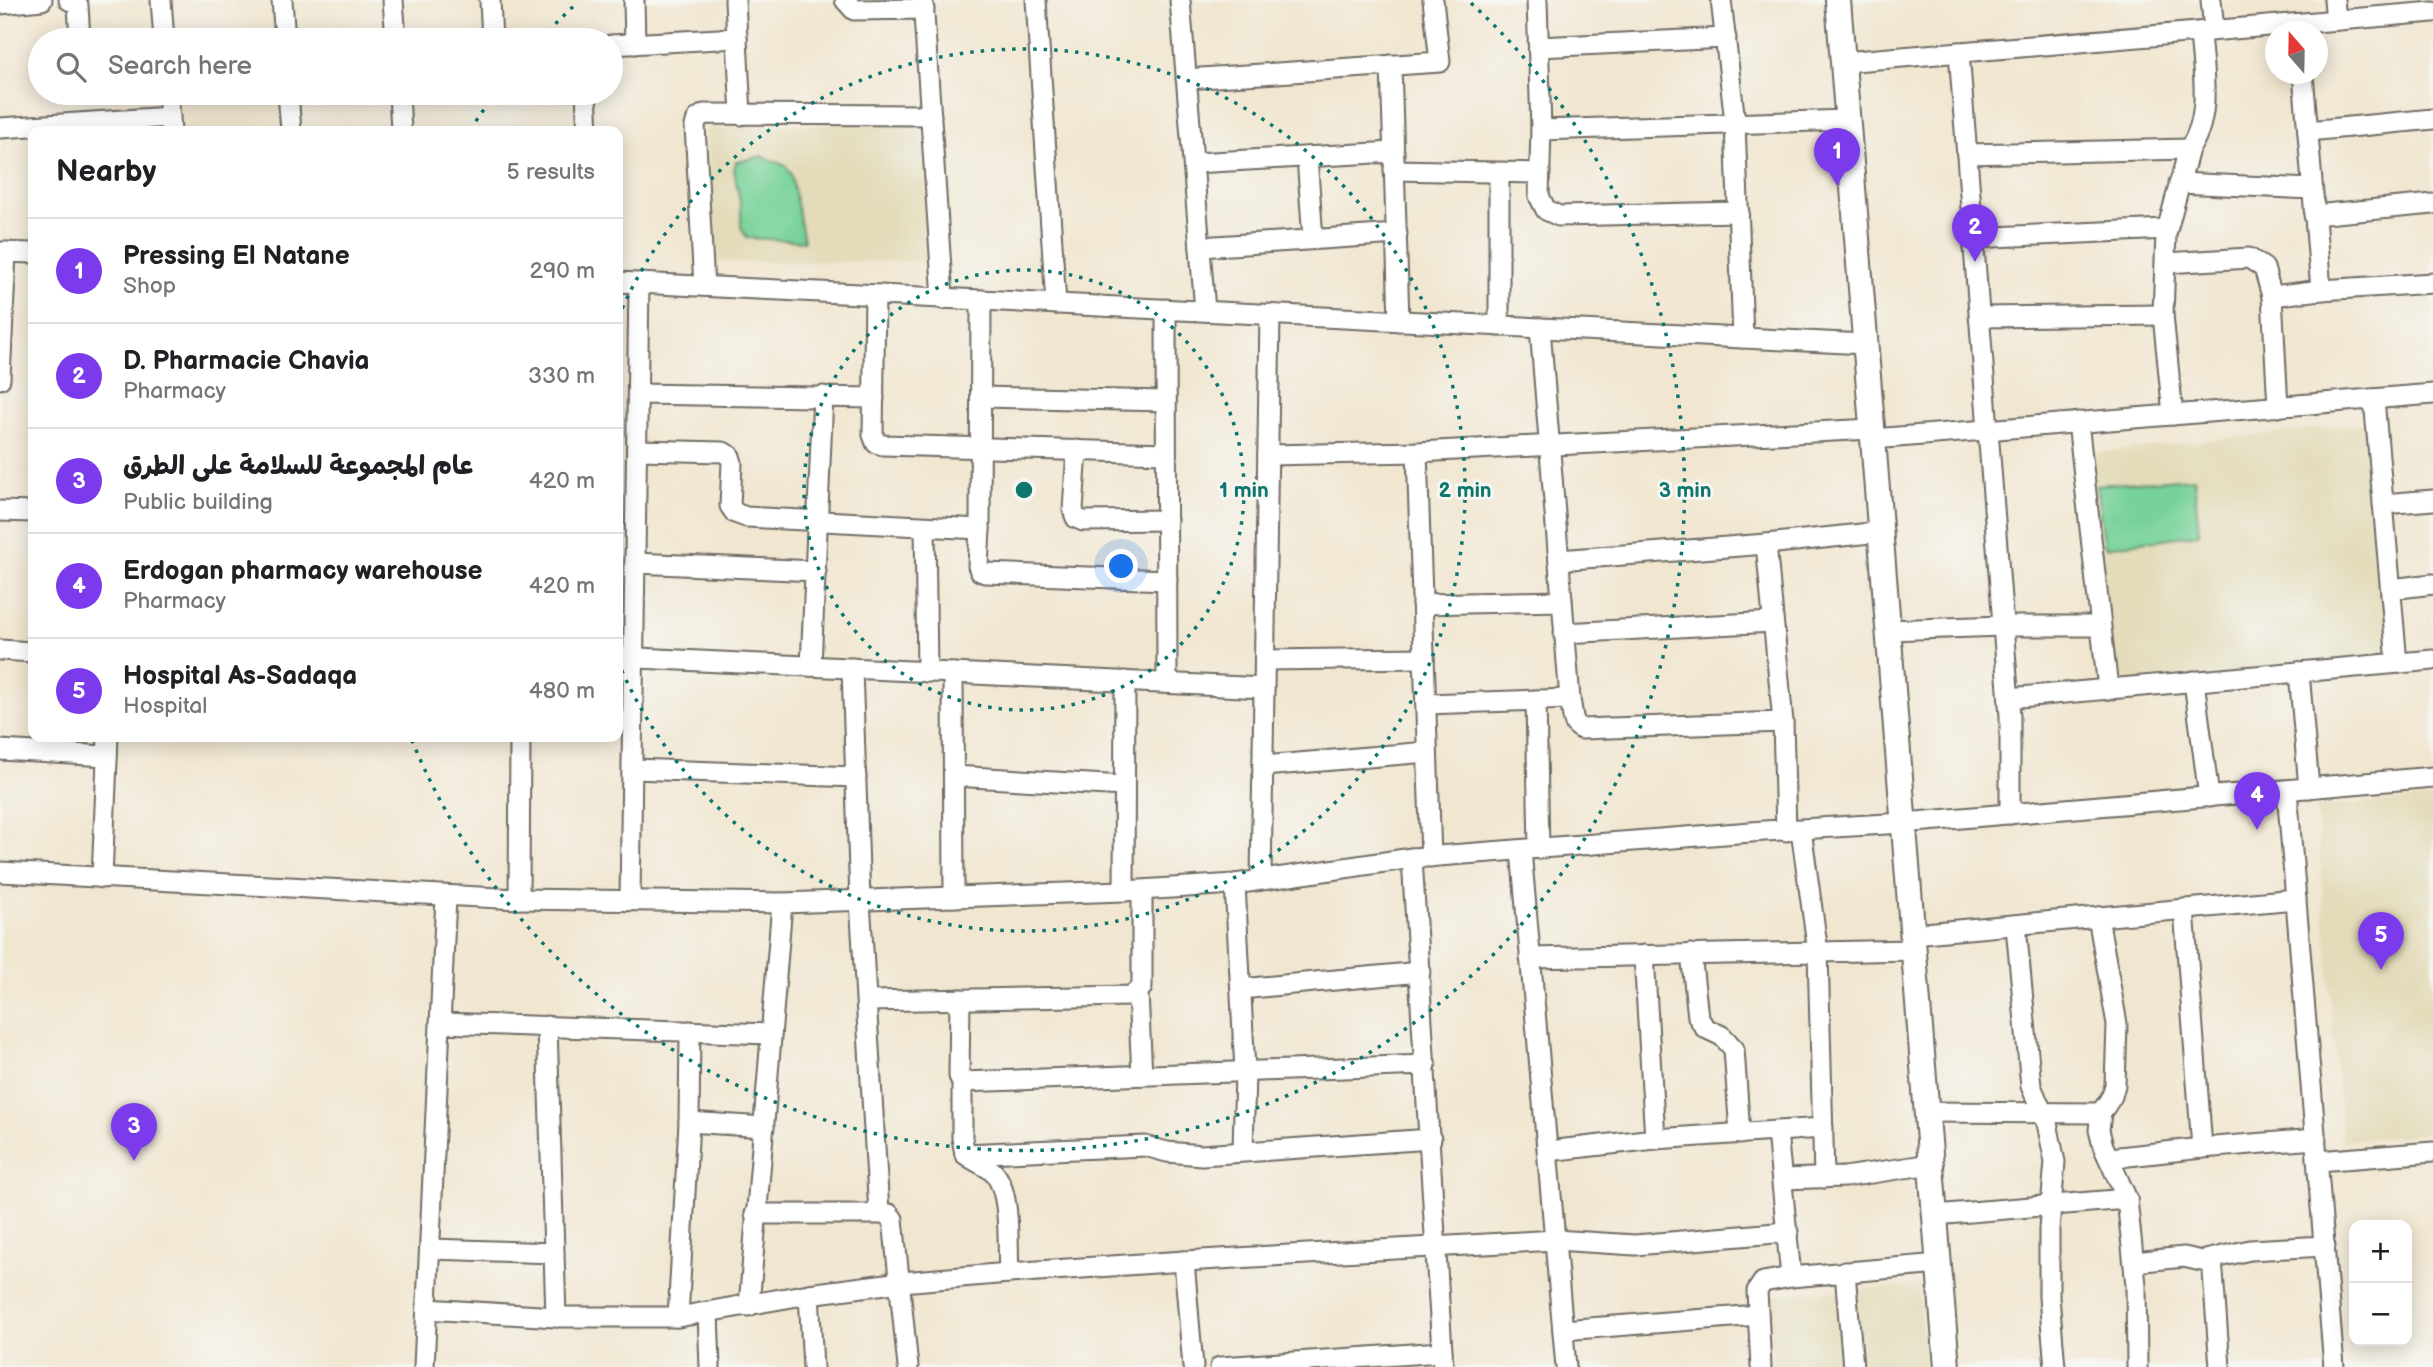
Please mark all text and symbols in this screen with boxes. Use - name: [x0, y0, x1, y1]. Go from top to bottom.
- north arrow: [2265, 21, 2328, 84]
- search box: [28, 28, 623, 105]
- icon: search: [52, 48, 90, 86]
- text: Search here: [108, 51, 252, 82]
- pin: 1: [1814, 128, 1860, 186]
- text: Nearby: [56, 154, 156, 190]
- text: 5 results: [507, 158, 595, 186]
- pin: 2: [1952, 204, 1998, 262]
- text: Pressing El Natane: [123, 241, 350, 272]
- text: 1: [74, 257, 84, 285]
- text: 290 m: [529, 257, 595, 285]
- text: Shop: [123, 272, 176, 300]
- text: D. Pharmacie Chavia: [123, 346, 369, 377]
- text: 2: [72, 362, 86, 390]
- text: 330 m: [528, 362, 595, 390]
- text: Pharmacy: [123, 377, 226, 405]
- text: عام المجموعة للسلامة على الطرق: [123, 451, 473, 482]
- text: 3: [72, 467, 86, 495]
- text: 420 m: [529, 467, 595, 495]
- centre of rings: [1012, 478, 1036, 502]
- text: 1 min: [1219, 478, 1269, 503]
- text: 2 min: [1438, 478, 1492, 503]
- text: 3 min: [1659, 478, 1711, 503]
- text: Public building: [123, 488, 273, 516]
- your location: [1104, 549, 1138, 583]
- text: Erdogan pharmacy warehouse: [123, 556, 482, 587]
- text: 4: [72, 572, 86, 600]
- text: 420 m: [529, 572, 595, 600]
- text: Pharmacy: [123, 587, 226, 615]
- text: Hospital As-Sadaqa: [123, 661, 357, 692]
- text: 5: [72, 677, 86, 705]
- text: 480 m: [529, 677, 595, 705]
- text: Hospital: [123, 692, 208, 720]
- pin: 4: [2234, 772, 2280, 830]
- pin: 5: [2358, 912, 2404, 970]
- pin: 3: [111, 1103, 157, 1161]
- map controls: [2349, 1220, 2412, 1346]
- button: +: [2349, 1220, 2412, 1283]
- button: −: [2349, 1283, 2412, 1346]

